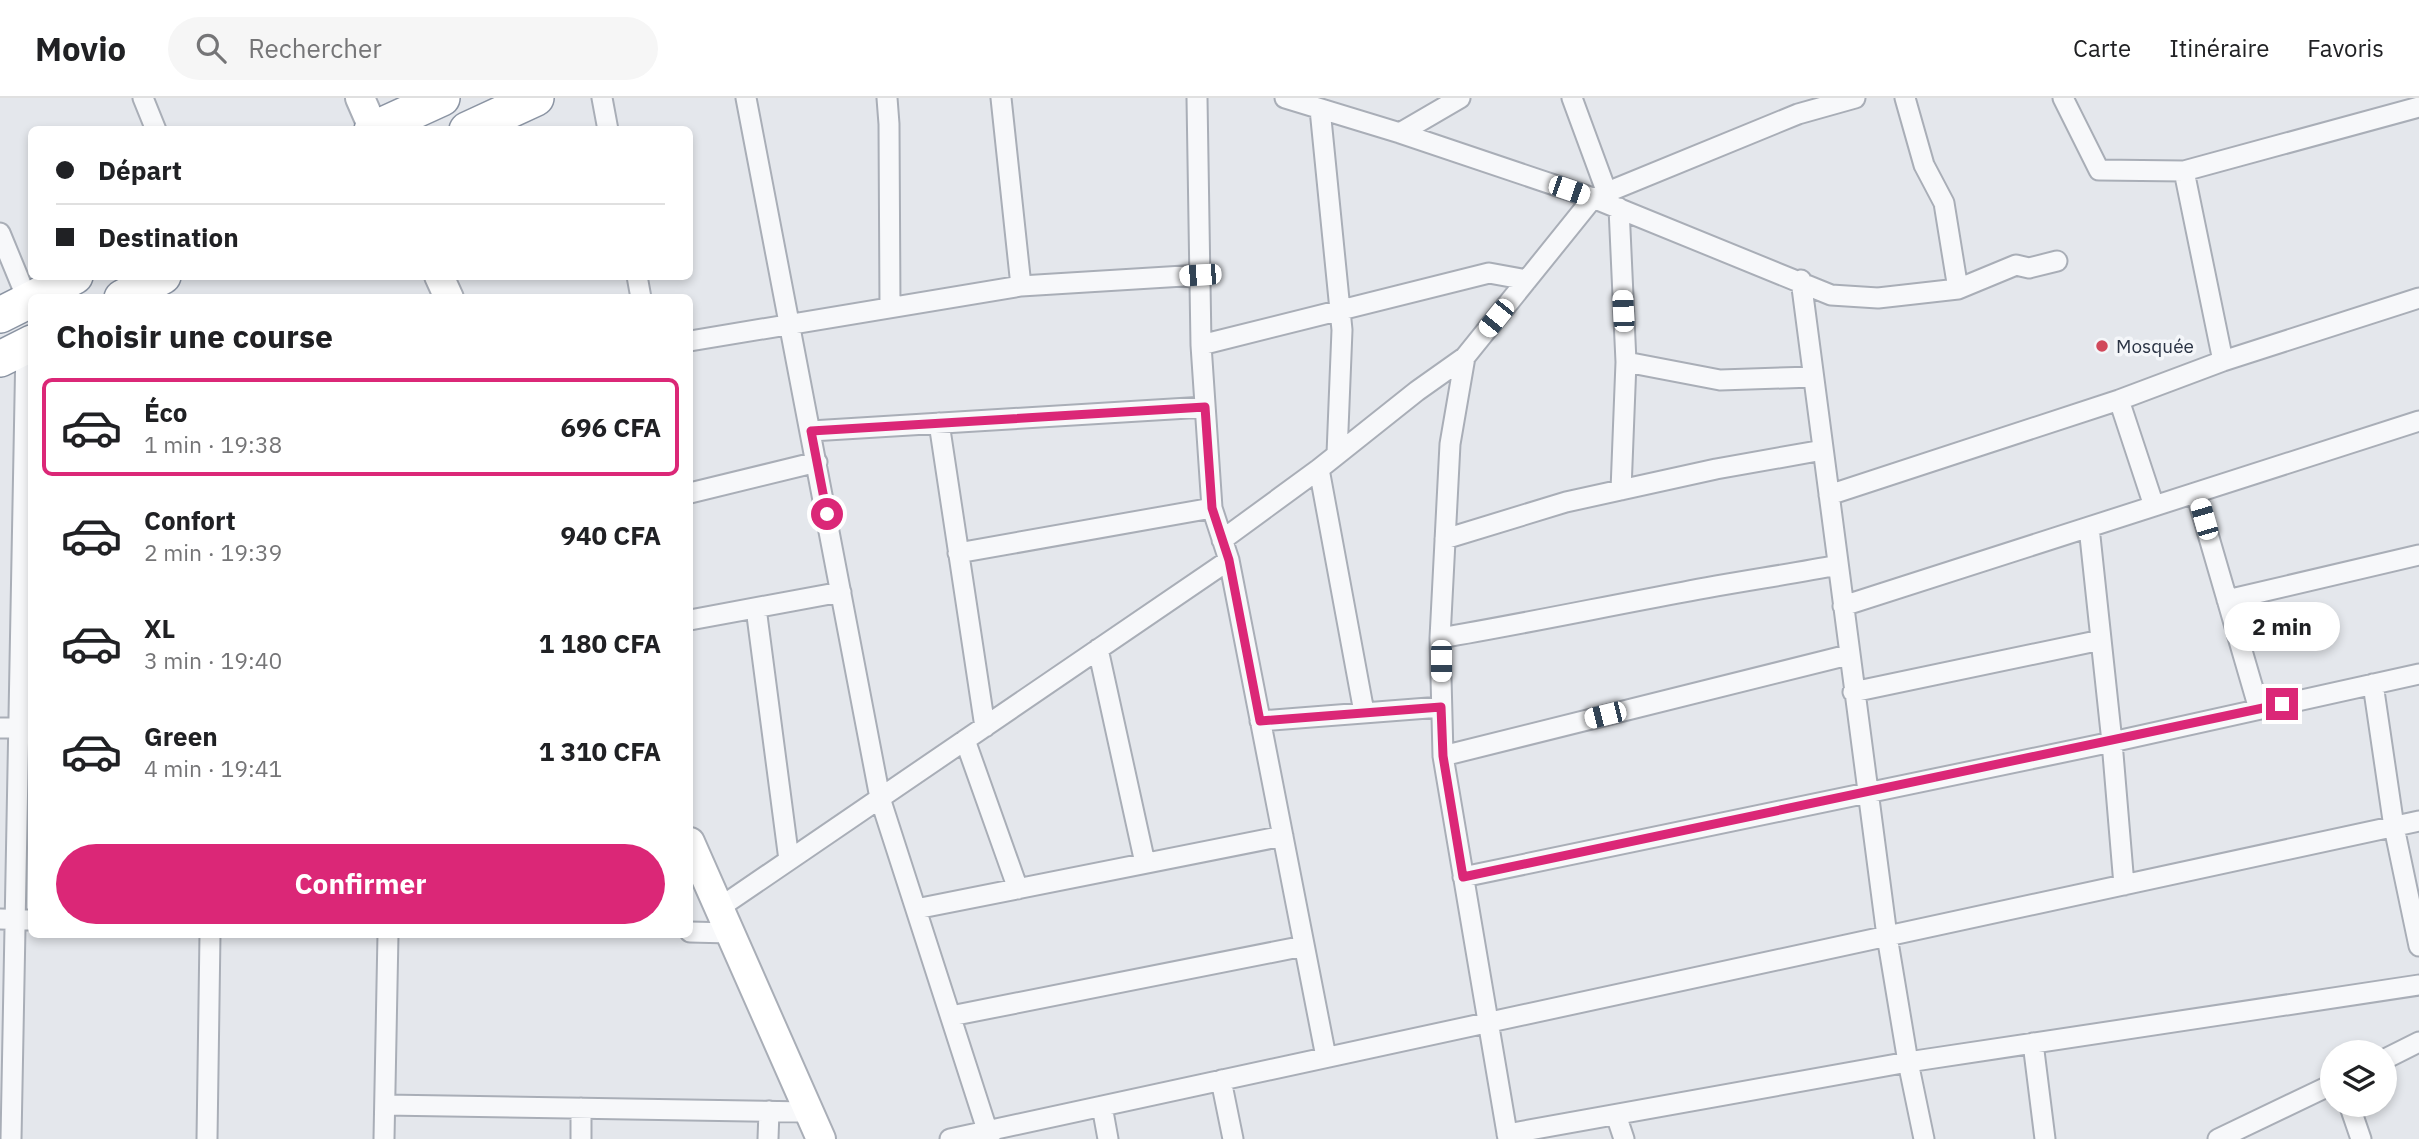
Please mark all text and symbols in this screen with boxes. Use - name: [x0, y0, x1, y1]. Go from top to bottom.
- search box: [168, 17, 658, 80]
- text: Movio: [35, 27, 126, 70]
- icon: search: [192, 29, 230, 67]
- text: Rechercher: [248, 31, 382, 65]
- text: Carte: [2073, 32, 2131, 64]
- text: Itinéraire: [2169, 32, 2269, 64]
- text: Favoris: [2307, 32, 2384, 64]
- text: Départ: [98, 153, 182, 187]
- car: [1546, 173, 1593, 207]
- text: Destination: [98, 220, 239, 254]
- car: [1179, 263, 1222, 287]
- car: [1612, 289, 1635, 333]
- car: [1475, 295, 1518, 341]
- text: Choisir une course: [56, 315, 333, 357]
- place label: Mosquée: [2116, 334, 2194, 358]
- marker: Mosquée: [2094, 338, 2110, 354]
- text: Éco: [144, 395, 188, 429]
- icon: car: [60, 396, 123, 459]
- text: 696 CFA: [560, 410, 661, 444]
- text: 1 min · 19:38: [144, 429, 282, 459]
- car: [2189, 496, 2220, 542]
- route start: [811, 498, 843, 530]
- text: Confort: [144, 503, 236, 537]
- icon: car: [60, 504, 123, 567]
- text: 940 CFA: [560, 518, 661, 552]
- text: 2 min · 19:39: [144, 537, 282, 567]
- callout: 2 min: [2224, 602, 2340, 652]
- text: XL: [144, 611, 175, 645]
- text: 2 min: [2252, 611, 2312, 641]
- icon: car: [60, 612, 123, 675]
- text: 1 180 CFA: [539, 626, 661, 660]
- car: [1431, 640, 1452, 682]
- text: 3 min · 19:40: [144, 645, 282, 675]
- route end: [2266, 688, 2298, 720]
- car: [1583, 700, 1628, 730]
- text: Green: [144, 719, 218, 753]
- icon: car: [60, 720, 123, 783]
- text: 1 310 CFA: [539, 734, 661, 768]
- text: 4 min · 19:41: [144, 753, 282, 783]
- button: Confirmer: [56, 844, 665, 924]
- map controls: [2320, 1040, 2397, 1117]
- button: layers: [2320, 1040, 2397, 1117]

